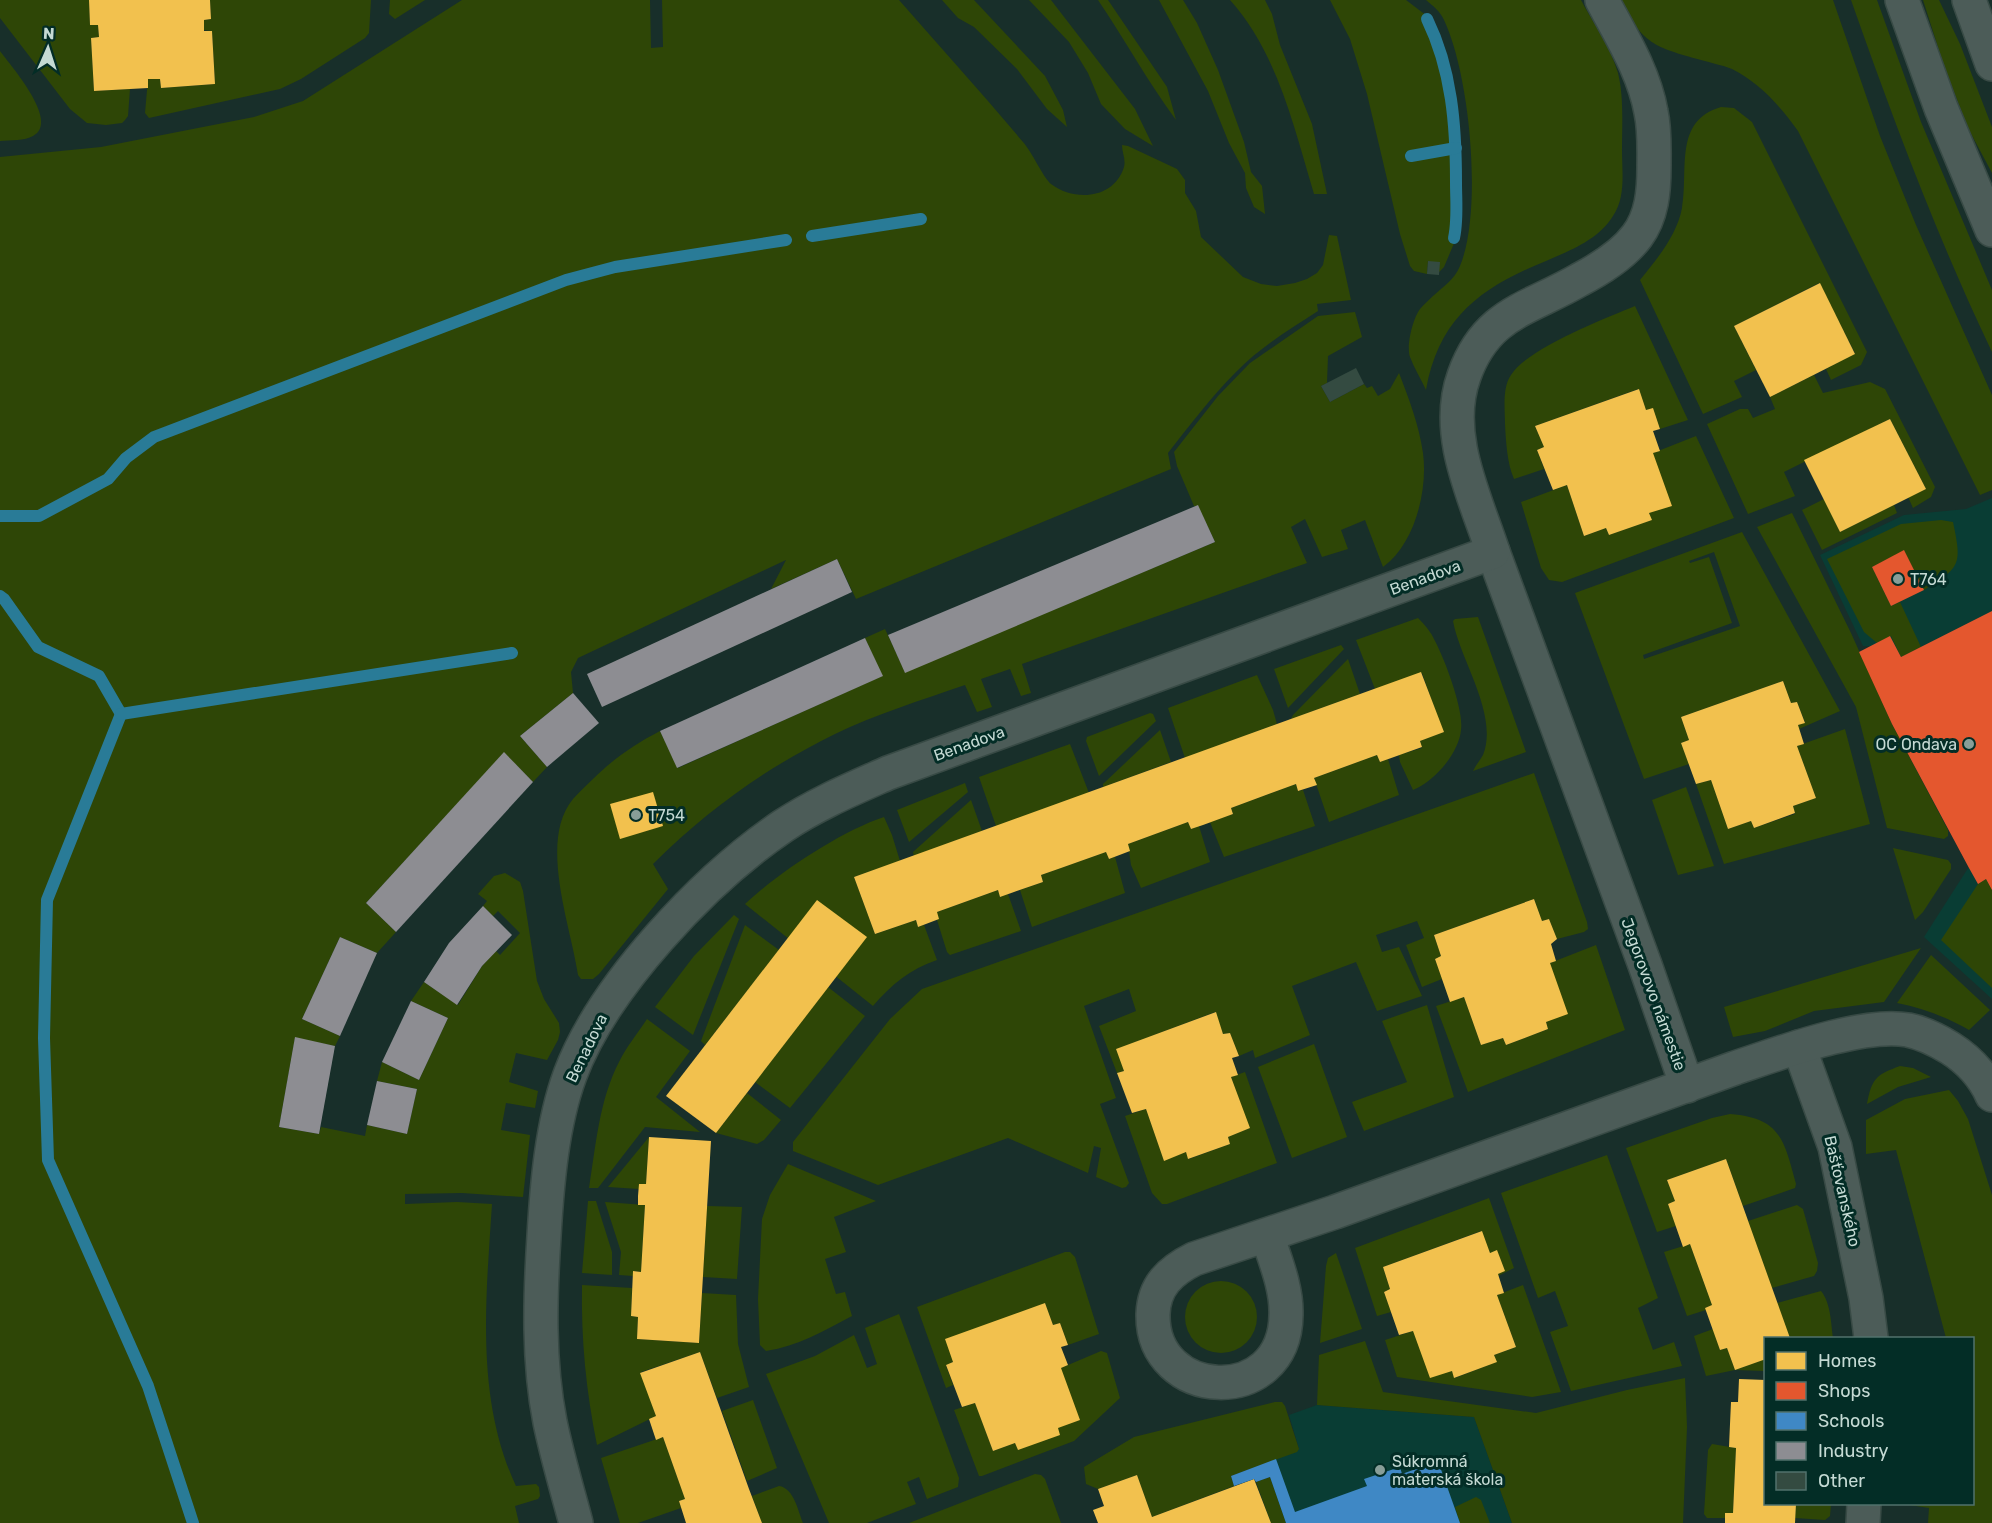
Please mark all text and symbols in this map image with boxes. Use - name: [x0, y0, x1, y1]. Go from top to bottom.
- north arrow: [18, 18, 78, 78]
- text: N: [43, 24, 55, 43]
- street label: Benadova: [1387, 556, 1463, 599]
- place label: T764: [1910, 570, 1947, 589]
- marker: T764: [1891, 572, 1905, 586]
- street label: Benadova: [931, 722, 1007, 765]
- place label: OC Ondava: [1875, 735, 1957, 754]
- marker: OC Ondava: [1962, 737, 1976, 751]
- place label: T754: [648, 806, 685, 825]
- marker: T754: [629, 808, 643, 822]
- street label: Jegorovovo námestie: [1617, 915, 1690, 1073]
- street label: Benadova: [562, 1011, 611, 1086]
- street label: Bašťovanského: [1820, 1134, 1865, 1249]
- legend: [1764, 1337, 1974, 1505]
- text: Homes: [1818, 1350, 1876, 1372]
- text: Shops: [1818, 1380, 1870, 1402]
- text: Schools: [1818, 1410, 1884, 1432]
- text: Industry: [1818, 1440, 1888, 1462]
- place label: Súkromná materská škola: [1392, 1452, 1503, 1489]
- marker: Súkromná materská škola: [1373, 1463, 1387, 1477]
- text: Other: [1818, 1470, 1865, 1492]

